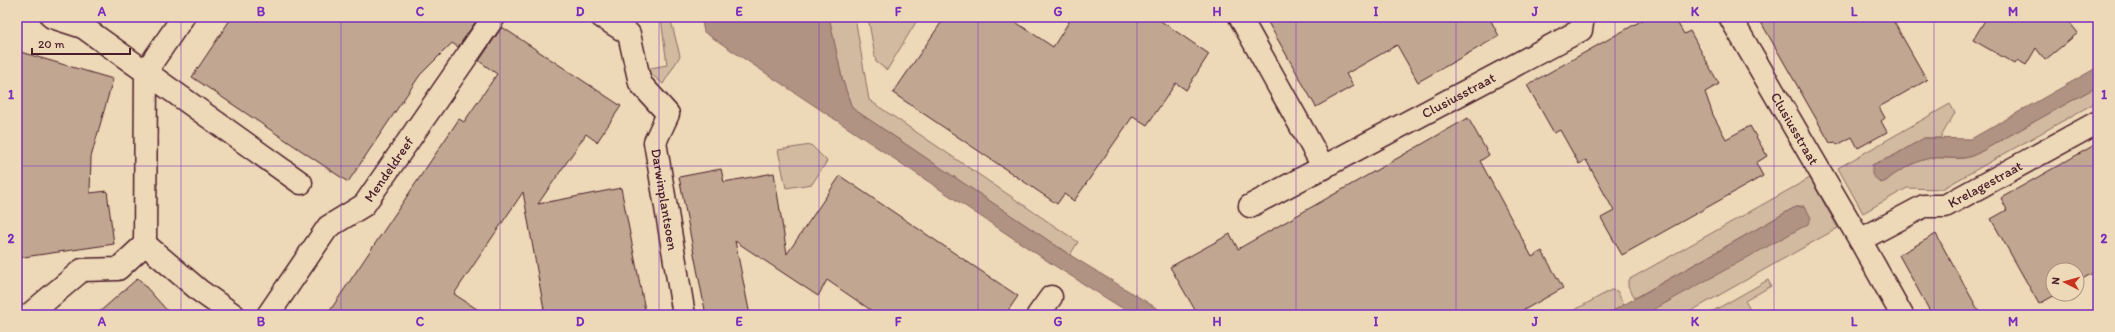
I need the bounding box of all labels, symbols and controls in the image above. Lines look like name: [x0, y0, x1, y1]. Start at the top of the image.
text: A: [97, 4, 107, 19]
text: B: [257, 4, 266, 19]
text: C: [416, 4, 425, 19]
text: D: [576, 4, 585, 19]
text: E: [735, 4, 743, 19]
text: F: [895, 4, 902, 19]
text: G: [1054, 4, 1063, 19]
text: H: [1213, 4, 1222, 19]
text: I: [1374, 4, 1379, 19]
text: J: [1531, 4, 1539, 19]
text: K: [1691, 4, 1700, 19]
text: L: [1851, 4, 1858, 19]
text: M: [2008, 4, 2018, 19]
scale bar: [32, 30, 130, 56]
text: 20 m: [38, 37, 65, 51]
street label: Clusiusstraat: [1419, 69, 1498, 122]
text: 1: [8, 87, 14, 102]
text: 1: [2101, 87, 2107, 102]
street label: Clusiusstraat: [1767, 89, 1823, 168]
street label: Mendeldreef: [360, 133, 417, 205]
street label: Darwinplantsoen: [648, 147, 682, 252]
street label: Krelagestraat: [1945, 157, 2025, 211]
text: 2: [8, 231, 15, 246]
text: 2: [2101, 231, 2108, 246]
north arrow: [2045, 262, 2085, 302]
text: N: [2049, 277, 2062, 285]
text: A: [97, 314, 107, 329]
text: B: [257, 314, 266, 329]
text: C: [416, 314, 425, 329]
text: D: [576, 314, 585, 329]
text: E: [735, 314, 743, 329]
text: F: [895, 314, 902, 329]
text: G: [1054, 314, 1063, 329]
text: H: [1213, 314, 1222, 329]
text: I: [1374, 314, 1379, 329]
text: J: [1531, 314, 1539, 329]
text: K: [1691, 314, 1700, 329]
text: L: [1851, 314, 1858, 329]
text: M: [2008, 314, 2018, 329]

